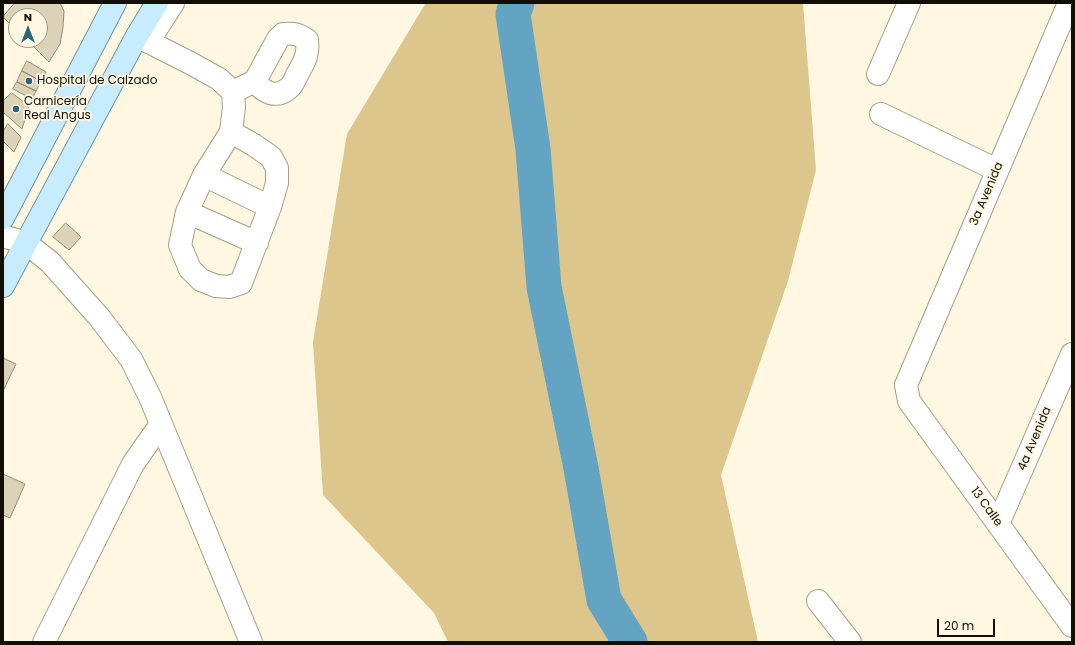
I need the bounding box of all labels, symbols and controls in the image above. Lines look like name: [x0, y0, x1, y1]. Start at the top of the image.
north arrow: [8, 8, 48, 48]
text: N: [24, 9, 32, 25]
place label: Hospital de Calzado: [37, 74, 157, 88]
marker: Hospital de Calzado: [24, 76, 34, 86]
place label: Carnicería Real Angus: [24, 95, 91, 123]
marker: Carnicería Real Angus: [11, 104, 21, 114]
street label: 3a Avenida: [967, 160, 1007, 228]
street label: 4a Avenida: [1015, 405, 1055, 473]
street label: 13 Calle: [967, 485, 1005, 529]
scale bar: [939, 611, 997, 637]
text: 20 m: [944, 617, 974, 634]

